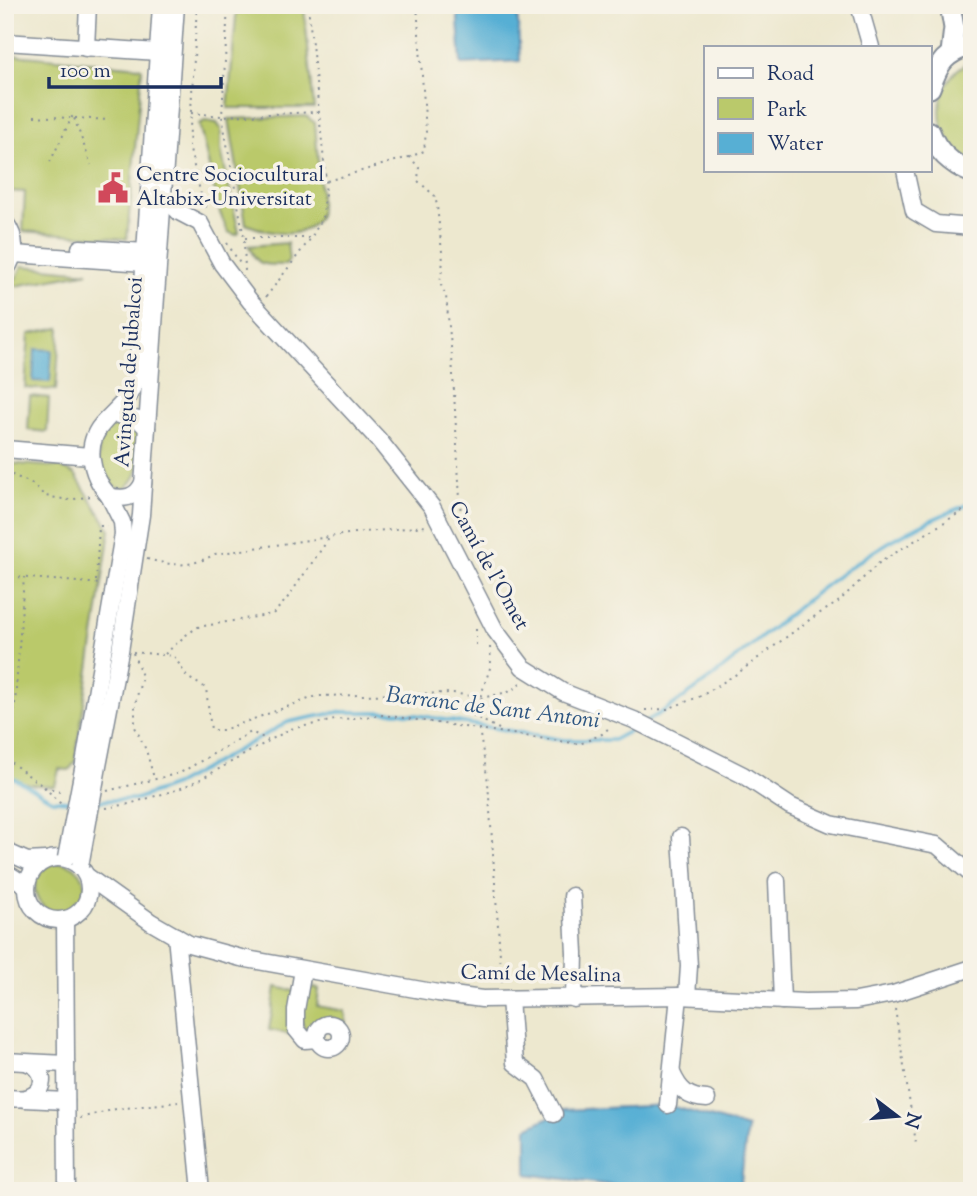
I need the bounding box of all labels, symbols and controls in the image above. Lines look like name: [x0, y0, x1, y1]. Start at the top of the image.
scale bar: [49, 46, 220, 90]
legend: [704, 46, 932, 172]
text: 100 m: [60, 57, 111, 87]
text: Road: [767, 60, 814, 90]
text: Park: [767, 96, 808, 126]
text: Water: [767, 130, 824, 160]
place label: Centre Sociocultural Altabix-Universitat: [136, 161, 325, 215]
public building icon: Centre Sociocultural Altabix-Universitat: [96, 171, 130, 205]
street label: Avinguda de Jubalcoi: [108, 276, 152, 468]
street label: Camí de l'Omet: [440, 496, 536, 636]
water label: Barranc de Sant Antoni: [384, 680, 602, 738]
street label: Camí de Mesalina: [460, 959, 622, 991]
north arrow: [862, 1080, 932, 1150]
text: N: [896, 1109, 926, 1131]

